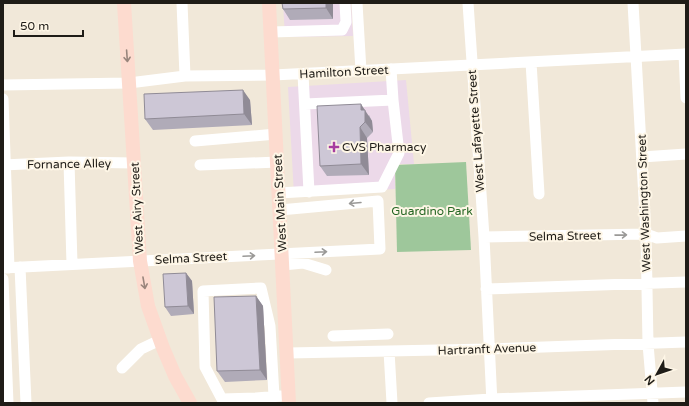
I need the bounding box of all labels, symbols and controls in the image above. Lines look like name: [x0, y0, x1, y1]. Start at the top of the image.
scale bar: [14, 12, 83, 38]
text: 50 m: [20, 19, 49, 33]
one-way arrow: [123, 49, 131, 62]
street label: Hamilton Street: [299, 63, 389, 81]
street label: West Lafayette Street: [465, 69, 487, 193]
street label: West Washington Street: [635, 134, 653, 272]
place label: CVS Pharmacy: [342, 140, 427, 154]
marker: CVS Pharmacy: [329, 142, 339, 152]
street label: West Main Street: [270, 153, 290, 252]
street label: Fornance Alley: [27, 156, 112, 172]
street label: West Airy Street: [128, 161, 146, 254]
one-way arrow: [349, 199, 362, 207]
park label: Guardino Park: [391, 204, 473, 218]
street label: Selma Street: [529, 228, 602, 244]
one-way arrow: [614, 231, 627, 239]
one-way arrow: [314, 248, 327, 256]
street label: Selma Street: [155, 249, 228, 267]
one-way arrow: [242, 252, 255, 259]
one-way arrow: [140, 276, 148, 289]
street label: Hartranft Avenue: [437, 340, 537, 358]
north arrow: [637, 354, 677, 394]
text: N: [642, 373, 658, 388]

